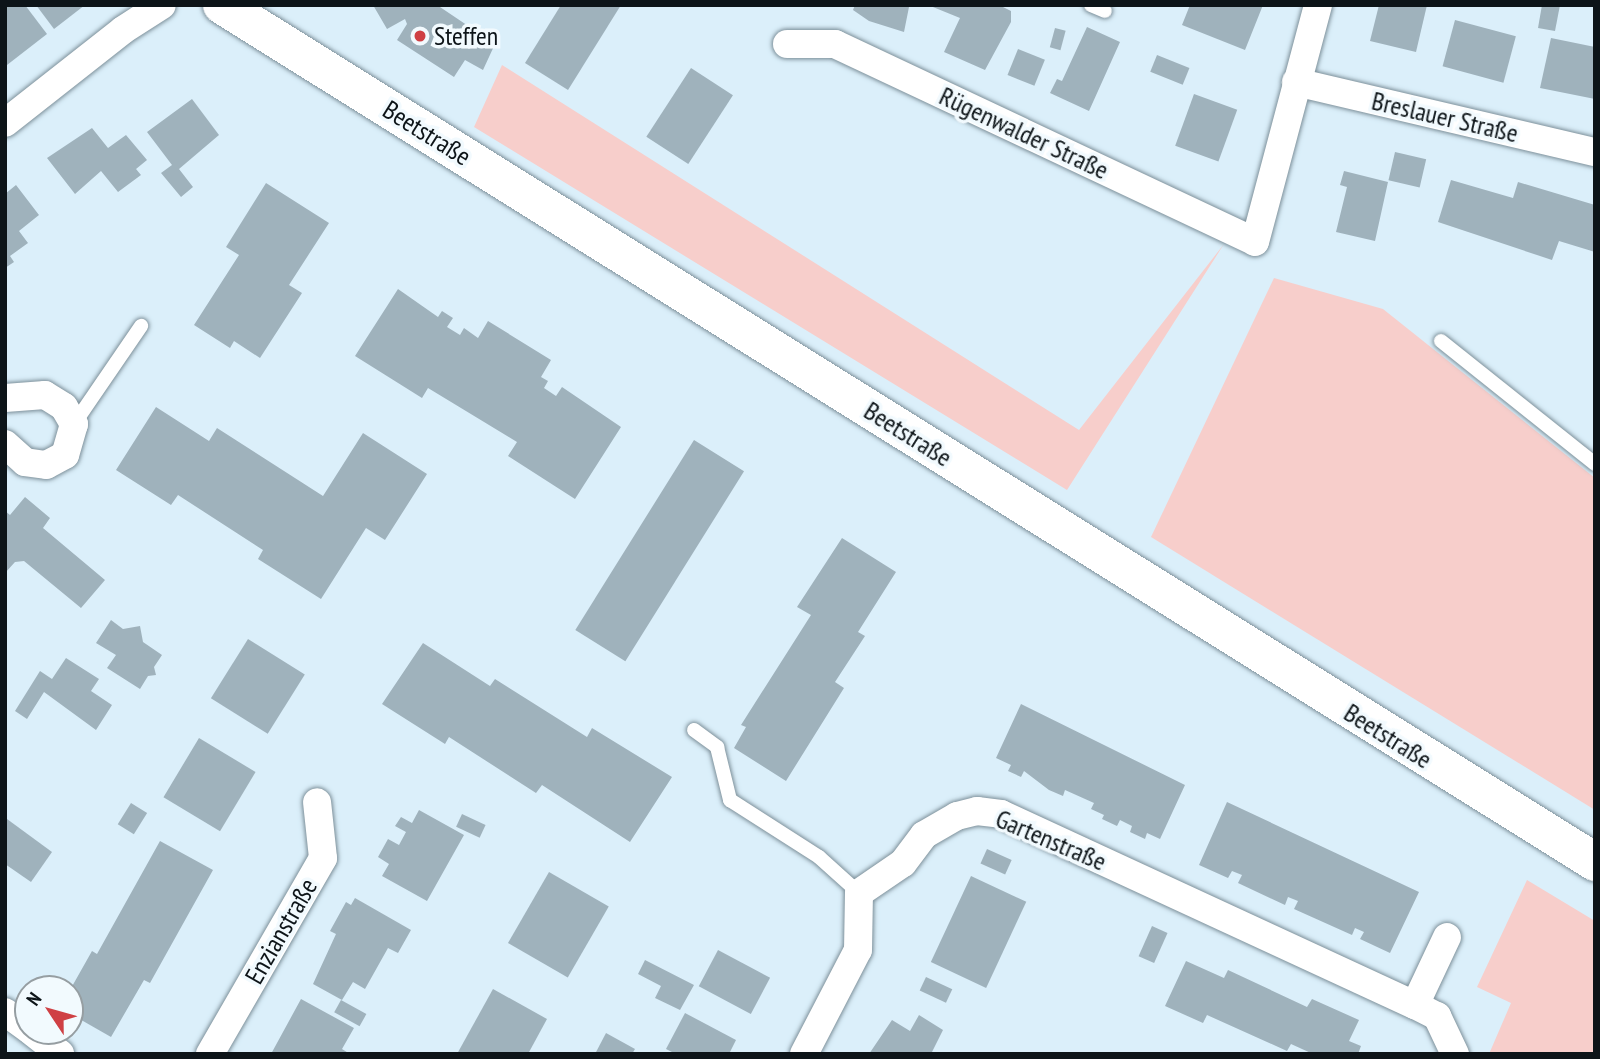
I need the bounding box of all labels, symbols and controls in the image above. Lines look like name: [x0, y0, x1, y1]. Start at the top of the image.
place label: Steffen: [434, 20, 498, 52]
marker: Steffen: [412, 28, 428, 44]
street label: Rügenwalder Straße: [935, 80, 1113, 186]
street label: Breslauer Straße: [1369, 85, 1521, 149]
street label: Beetstraße: [377, 94, 477, 172]
street label: Beetstraße: [858, 395, 958, 473]
street label: Beetstraße: [1338, 697, 1438, 775]
street label: Gartenstraße: [991, 803, 1111, 877]
street label: Enzianstraße: [238, 873, 324, 989]
north arrow: [14, 975, 84, 1045]
text: N: [21, 988, 46, 1010]

